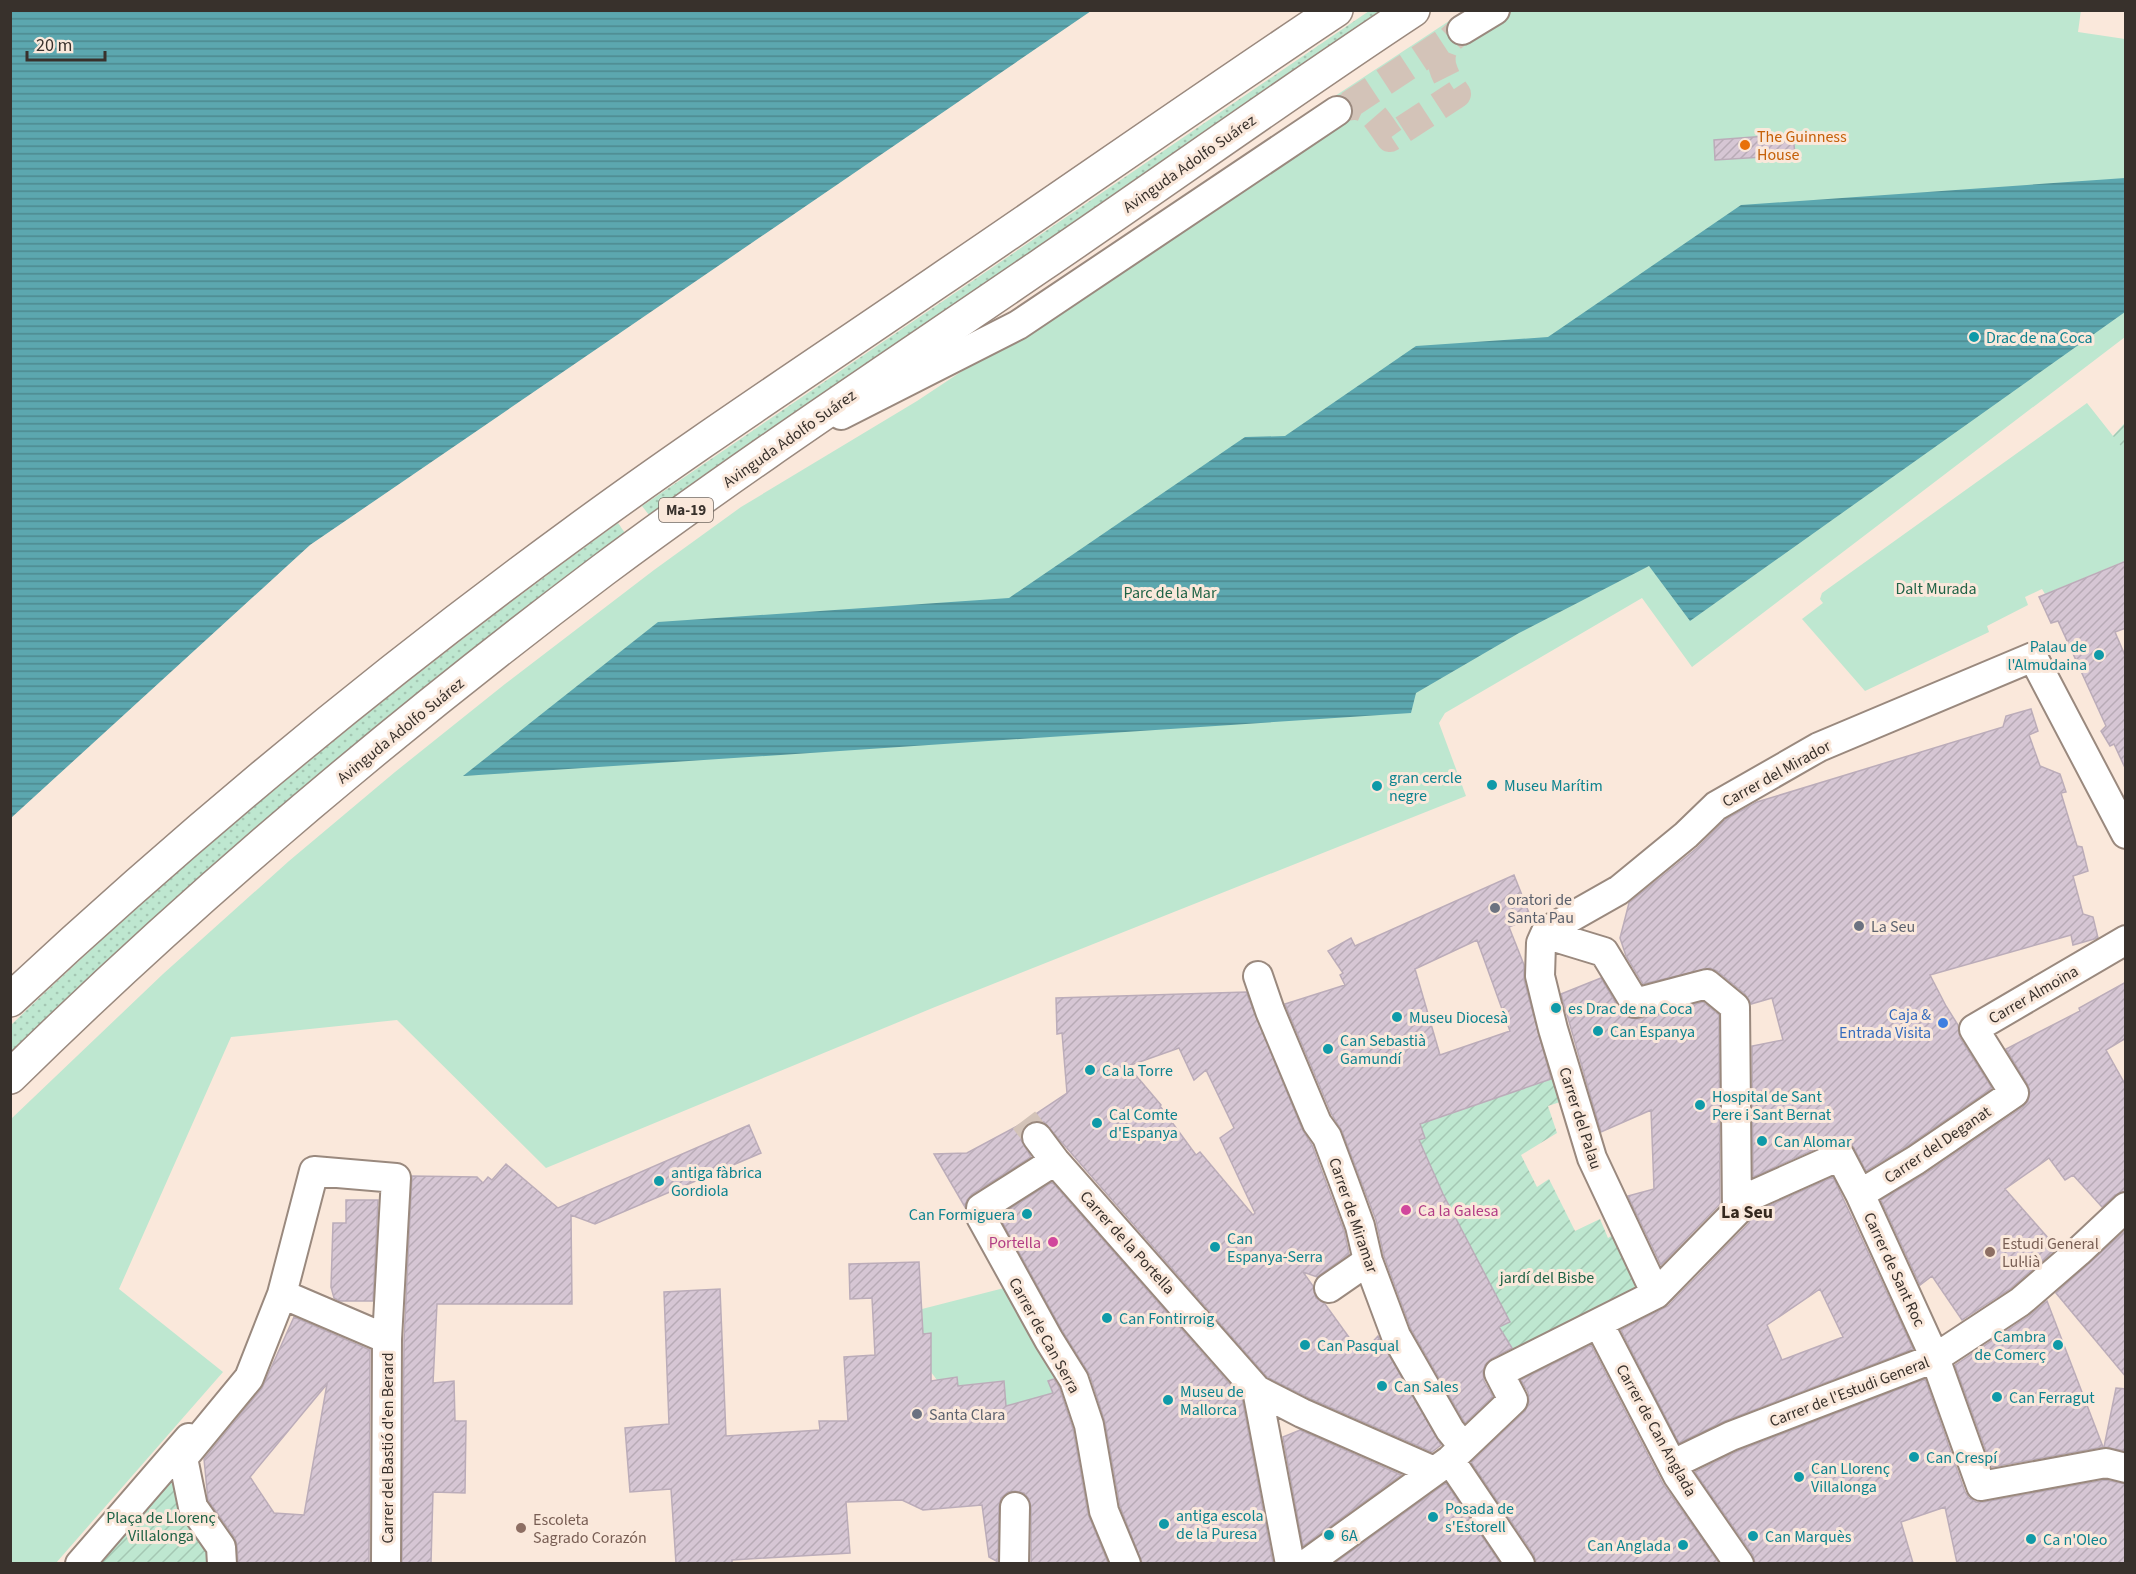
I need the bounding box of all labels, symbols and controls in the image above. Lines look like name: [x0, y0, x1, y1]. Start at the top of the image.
scale bar: [27, 24, 105, 62]
text: 20 m: [36, 33, 72, 58]
street label: Avinguda Adolfo Suárez: [1119, 109, 1261, 218]
place label: The Guinness House: [1757, 126, 1847, 166]
marker: The Guinness House: [1738, 138, 1752, 152]
place label: Drac de na Coca: [1986, 327, 2093, 349]
marker: Drac de na Coca: [1967, 330, 1981, 344]
street label: Avinguda Adolfo Suárez: [719, 384, 861, 493]
road number: Ma-19: [659, 498, 713, 522]
park label: Dalt Murada: [1895, 578, 1977, 600]
park label: Parc de la Mar: [1124, 582, 1217, 604]
place label: Palau de l'Almudaina: [2007, 636, 2087, 676]
marker: Palau de l'Almudaina: [2092, 648, 2106, 662]
street label: Avinguda Adolfo Suárez: [332, 672, 469, 789]
street label: Carrer del Mirador: [1718, 735, 1835, 813]
place label: gran cercle negre: [1389, 767, 1462, 807]
place label: Museu Marítim: [1504, 775, 1603, 797]
marker: Museu Marítim: [1485, 778, 1499, 792]
marker: gran cercle negre: [1370, 779, 1384, 793]
place label: oratori de Santa Pau: [1507, 889, 1574, 929]
marker: oratori de Santa Pau: [1488, 901, 1502, 915]
place label: La Seu: [1871, 916, 1915, 938]
marker: La Seu: [1852, 919, 1866, 933]
street label: Carrer Almoina: [1985, 960, 2082, 1029]
place label: es Drac de na Coca: [1568, 998, 1692, 1020]
marker: es Drac de na Coca: [1549, 1001, 1563, 1015]
place label: Caja & Entrada Visita: [1839, 1004, 1931, 1044]
place label: Museu Diocesà: [1409, 1007, 1508, 1029]
marker: Museu Diocesà: [1390, 1010, 1404, 1024]
marker: Caja & Entrada Visita: [1936, 1016, 1950, 1030]
place label: Can Espanya: [1610, 1021, 1695, 1043]
marker: Can Espanya: [1591, 1024, 1605, 1038]
place label: Can Sebastià Gamundí: [1340, 1030, 1426, 1070]
marker: Can Sebastià Gamundí: [1321, 1042, 1335, 1056]
place label: Ca la Torre: [1102, 1060, 1173, 1082]
marker: Ca la Torre: [1083, 1063, 1097, 1077]
street label: Carrer del Palau: [1553, 1064, 1607, 1172]
place label: Hospital de Sant Pere i Sant Bernat: [1712, 1086, 1832, 1126]
marker: Hospital de Sant Pere i Sant Bernat: [1693, 1098, 1707, 1112]
street label: Carrer del Deganat: [1880, 1101, 1996, 1189]
place label: Cal Comte d'Espanya: [1109, 1104, 1178, 1144]
marker: Cal Comte d'Espanya: [1090, 1116, 1104, 1130]
place label: Can Alomar: [1774, 1131, 1852, 1153]
marker: Can Alomar: [1755, 1134, 1769, 1148]
street label: Carrer de Miramar: [1323, 1155, 1383, 1276]
place label: antiga fàbrica Gordiola: [671, 1162, 762, 1202]
marker: antiga fàbrica Gordiola: [652, 1174, 666, 1188]
street label: Carrer de la Portella: [1075, 1186, 1180, 1299]
place label: Ca la Galesa: [1418, 1200, 1498, 1222]
district label: La Seu: [1721, 1200, 1773, 1225]
marker: Ca la Galesa: [1399, 1203, 1413, 1217]
place label: Can Formiguera: [909, 1204, 1015, 1226]
marker: Can Formiguera: [1020, 1207, 1034, 1221]
street label: Carrer de Sant Roc: [1858, 1209, 1930, 1330]
place label: Can Espanya-Serra: [1227, 1228, 1323, 1268]
place label: Portella: [989, 1232, 1041, 1254]
place label: Estudi General Lul·lià: [2002, 1233, 2099, 1273]
marker: Portella: [1046, 1235, 1060, 1249]
marker: Can Espanya-Serra: [1208, 1240, 1222, 1254]
marker: Estudi General Lul·lià: [1983, 1245, 1997, 1259]
park label: jardí del Bisbe: [1499, 1267, 1594, 1289]
street label: Carrer de Can Serra: [1003, 1274, 1085, 1397]
place label: Can Fontirroig: [1119, 1308, 1214, 1330]
marker: Can Fontirroig: [1100, 1311, 1114, 1325]
place label: Cambra de Comerç: [1974, 1326, 2046, 1366]
place label: Can Pasqual: [1317, 1335, 1399, 1357]
marker: Can Pasqual: [1298, 1338, 1312, 1352]
marker: Cambra de Comerç: [2051, 1338, 2065, 1352]
street label: Carrer de l'Estudi General: [1766, 1351, 1933, 1433]
street label: Carrer del Bastió d'en Berard: [377, 1352, 399, 1544]
street label: Carrer de Can Anglada: [1610, 1360, 1702, 1501]
place label: Can Sales: [1394, 1376, 1459, 1398]
marker: Can Sales: [1375, 1379, 1389, 1393]
place label: Museu de Mallorca: [1180, 1381, 1244, 1421]
place label: Can Ferragut: [2009, 1387, 2095, 1409]
marker: Can Ferragut: [1990, 1390, 2004, 1404]
marker: Museu de Mallorca: [1161, 1393, 1175, 1407]
place label: Santa Clara: [929, 1404, 1005, 1426]
marker: Santa Clara: [910, 1407, 924, 1421]
place label: Can Crespí: [1926, 1447, 1998, 1469]
marker: Can Crespí: [1907, 1450, 1921, 1464]
place label: Can Llorenç Villalonga: [1811, 1458, 1890, 1498]
marker: Can Llorenç Villalonga: [1792, 1470, 1806, 1484]
place label: Posada de s'Estorell: [1445, 1498, 1514, 1538]
place label: antiga escola de la Puresa: [1176, 1505, 1264, 1545]
park label: Plaça de Llorenç Villalonga: [106, 1507, 216, 1547]
place label: Escoleta Sagrado Corazón: [533, 1509, 647, 1549]
marker: Posada de s'Estorell: [1426, 1510, 1440, 1524]
marker: antiga escola de la Puresa: [1157, 1517, 1171, 1531]
marker: Escoleta Sagrado Corazón: [514, 1521, 528, 1535]
place label: 6A: [1341, 1525, 1358, 1547]
place label: Can Marquès: [1765, 1526, 1852, 1548]
marker: 6A: [1322, 1528, 1336, 1542]
marker: Can Marquès: [1746, 1529, 1760, 1543]
place label: Ca n'Oleo: [2043, 1529, 2107, 1551]
marker: Ca n'Oleo: [2024, 1532, 2038, 1546]
place label: Can Anglada: [1587, 1535, 1671, 1557]
marker: Can Anglada: [1676, 1538, 1690, 1552]

